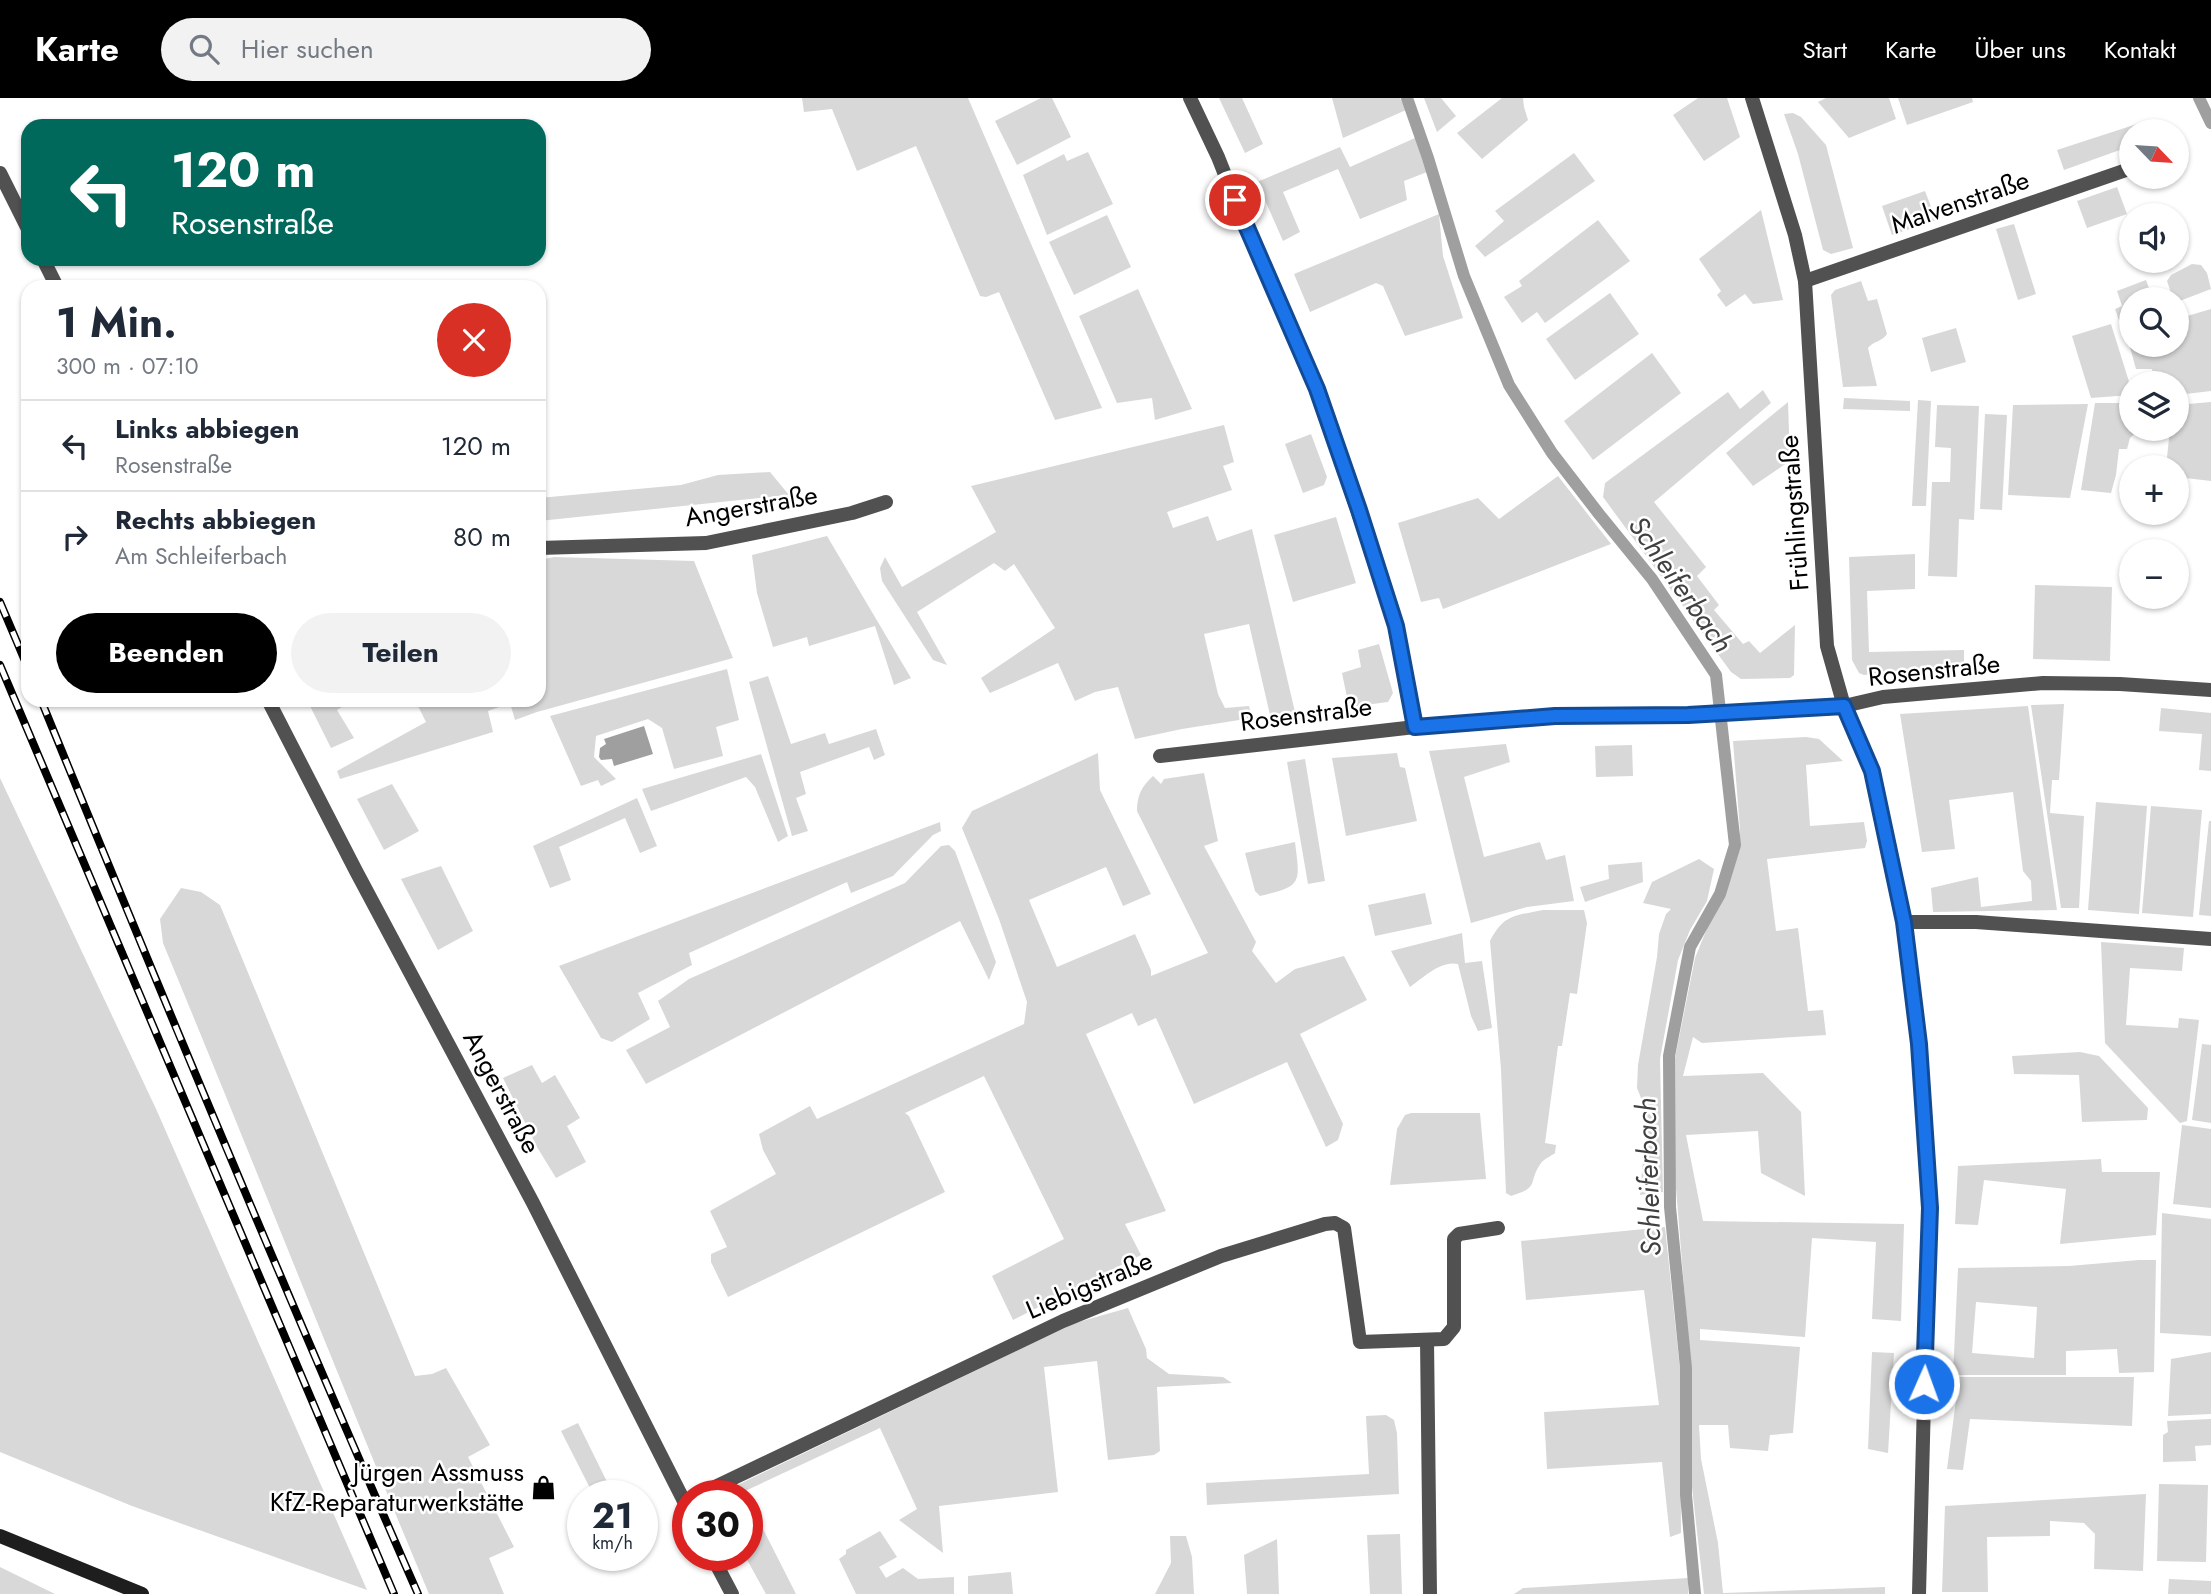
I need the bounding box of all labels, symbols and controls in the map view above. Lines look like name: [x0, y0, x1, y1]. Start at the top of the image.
search box: [161, 18, 651, 81]
text: Karte: [35, 26, 119, 73]
icon: search: [185, 30, 223, 68]
text: Hier suchen: [241, 30, 374, 68]
text: Start: [1803, 32, 1847, 67]
text: Karte: [1885, 32, 1936, 67]
text: Über uns: [1974, 32, 2066, 67]
text: Kontakt: [2104, 32, 2176, 67]
north arrow: [2119, 119, 2189, 189]
map controls: [2119, 119, 2189, 609]
text: 120 m: [171, 135, 315, 205]
icon: left: [56, 147, 147, 238]
street label: Malvenstraße: [1886, 161, 2034, 243]
pin: [1205, 170, 1265, 230]
icon: arrive: [1216, 181, 1254, 219]
text: Rosenstraße: [171, 200, 334, 246]
button: sound: [2119, 203, 2189, 273]
button: search: [2119, 287, 2189, 357]
text: 1 Min.: [56, 292, 177, 353]
button: close: [437, 303, 511, 377]
text: 300 m · 07:10: [56, 349, 199, 383]
button: layers: [2119, 371, 2189, 441]
text: Links abbiegen: [115, 410, 299, 448]
icon: left: [56, 427, 94, 465]
text: 120 m: [441, 427, 511, 465]
street label: Frühlingstraße: [1770, 434, 1818, 592]
text: Rosenstraße: [115, 448, 232, 482]
button: +: [2119, 455, 2189, 525]
street label: Angerstraße: [682, 476, 820, 536]
text: Rechts abbiegen: [115, 501, 316, 539]
water label: Schleiferbach: [1618, 508, 1743, 661]
icon: right: [56, 518, 94, 556]
text: 80 m: [453, 518, 511, 556]
text: Am Schleiferbach: [115, 539, 287, 573]
button: −: [2119, 539, 2189, 609]
button: Beenden: [56, 613, 277, 693]
button: Teilen: [291, 613, 511, 693]
street label: Rosenstraße: [1866, 644, 2002, 696]
street label: Rosenstraße: [1238, 687, 1374, 741]
street label: Angerstraße: [454, 1024, 550, 1160]
water label: Schleiferbach: [1625, 1097, 1672, 1257]
street label: Liebigstraße: [1020, 1241, 1158, 1329]
position arrow: [1887, 1347, 1961, 1421]
place label: Jürgen Assmuss KfZ-Reparaturwerkstätte: [270, 1453, 524, 1521]
shop icon: Jürgen Assmuss KfZ-Reparaturwerkstätte: [530, 1473, 558, 1501]
speed limit sign: 30: [672, 1480, 763, 1571]
text: 21: [592, 1491, 633, 1541]
text: km/h: [592, 1530, 633, 1556]

